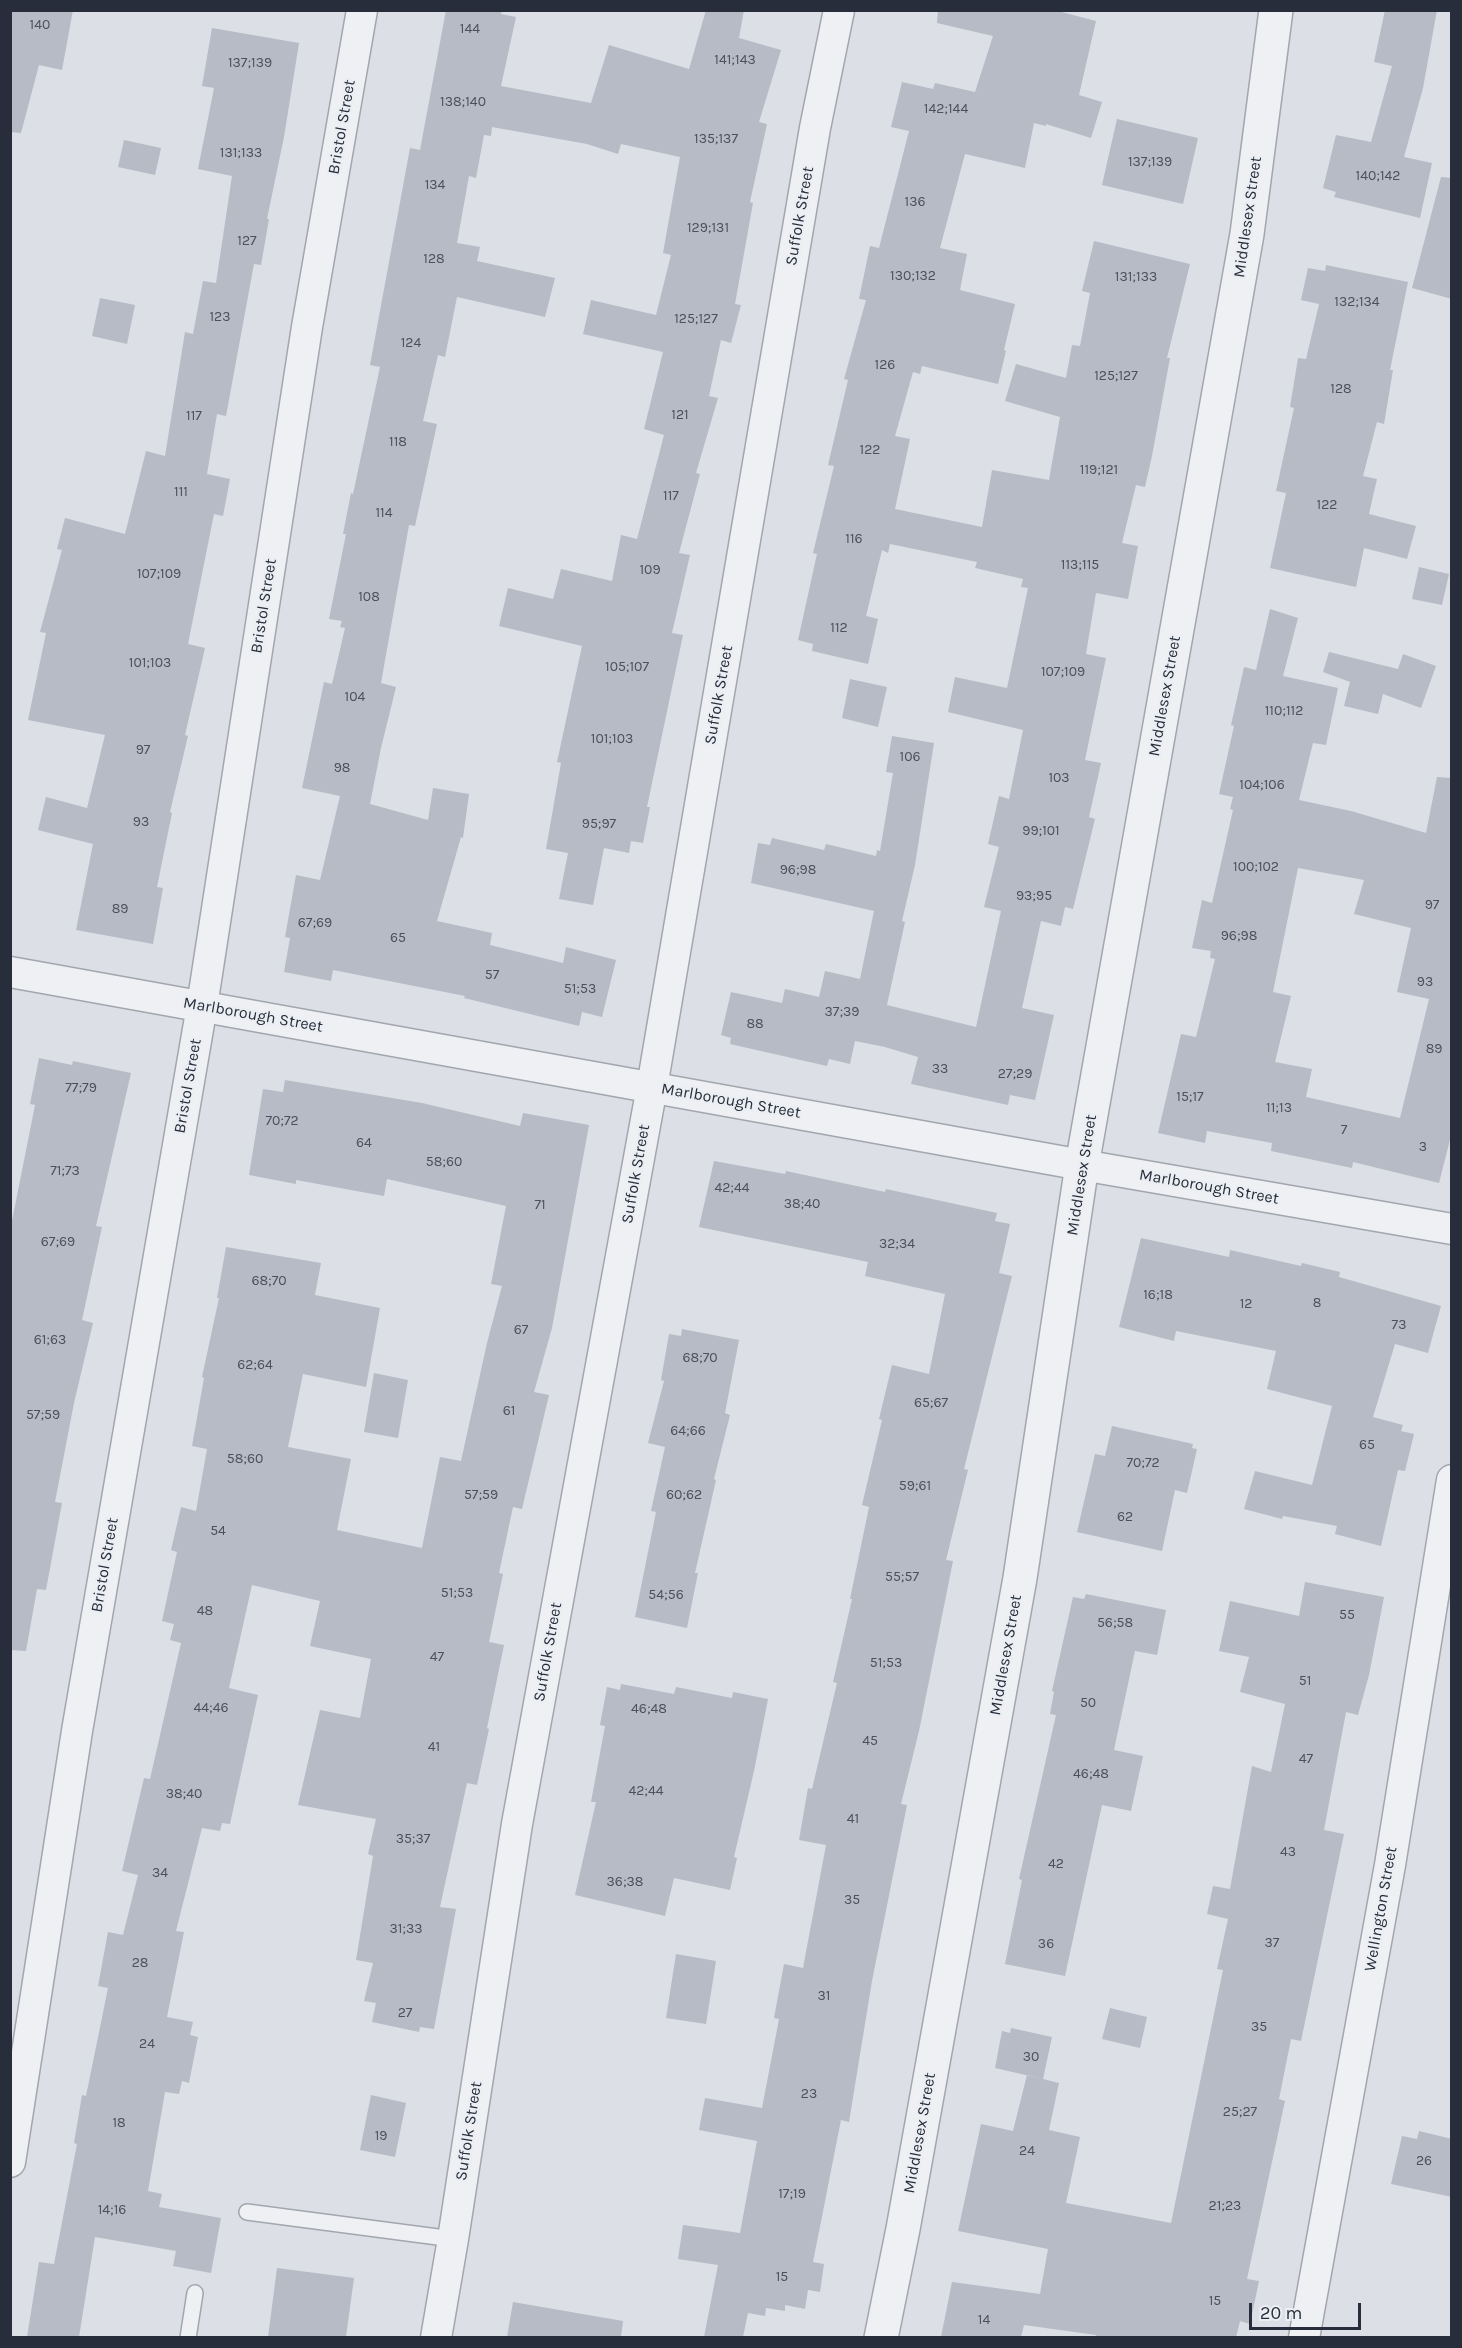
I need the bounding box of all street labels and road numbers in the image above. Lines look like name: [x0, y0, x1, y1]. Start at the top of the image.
street label: Bristol Street: [324, 78, 360, 176]
street label: Middlesex Street: [1230, 155, 1266, 279]
street label: Suffolk Street: [782, 165, 818, 267]
street label: Bristol Street: [247, 557, 281, 655]
street label: Middlesex Street: [1145, 634, 1185, 758]
street label: Suffolk Street: [701, 644, 737, 746]
street label: Marlborough Street: [182, 993, 324, 1037]
street label: Bristol Street: [170, 1037, 206, 1135]
street label: Marlborough Street: [660, 1079, 802, 1123]
street label: Middlesex Street: [1063, 1113, 1101, 1237]
street label: Suffolk Street: [618, 1123, 654, 1225]
street label: Marlborough Street: [1138, 1165, 1280, 1209]
street label: Bristol Street: [87, 1516, 123, 1614]
street label: Middlesex Street: [986, 1593, 1026, 1717]
street label: Suffolk Street: [530, 1601, 566, 1703]
street label: Wellington Street: [1361, 1845, 1401, 1973]
street label: Middlesex Street: [900, 2071, 940, 2195]
street label: Suffolk Street: [452, 2080, 486, 2182]

